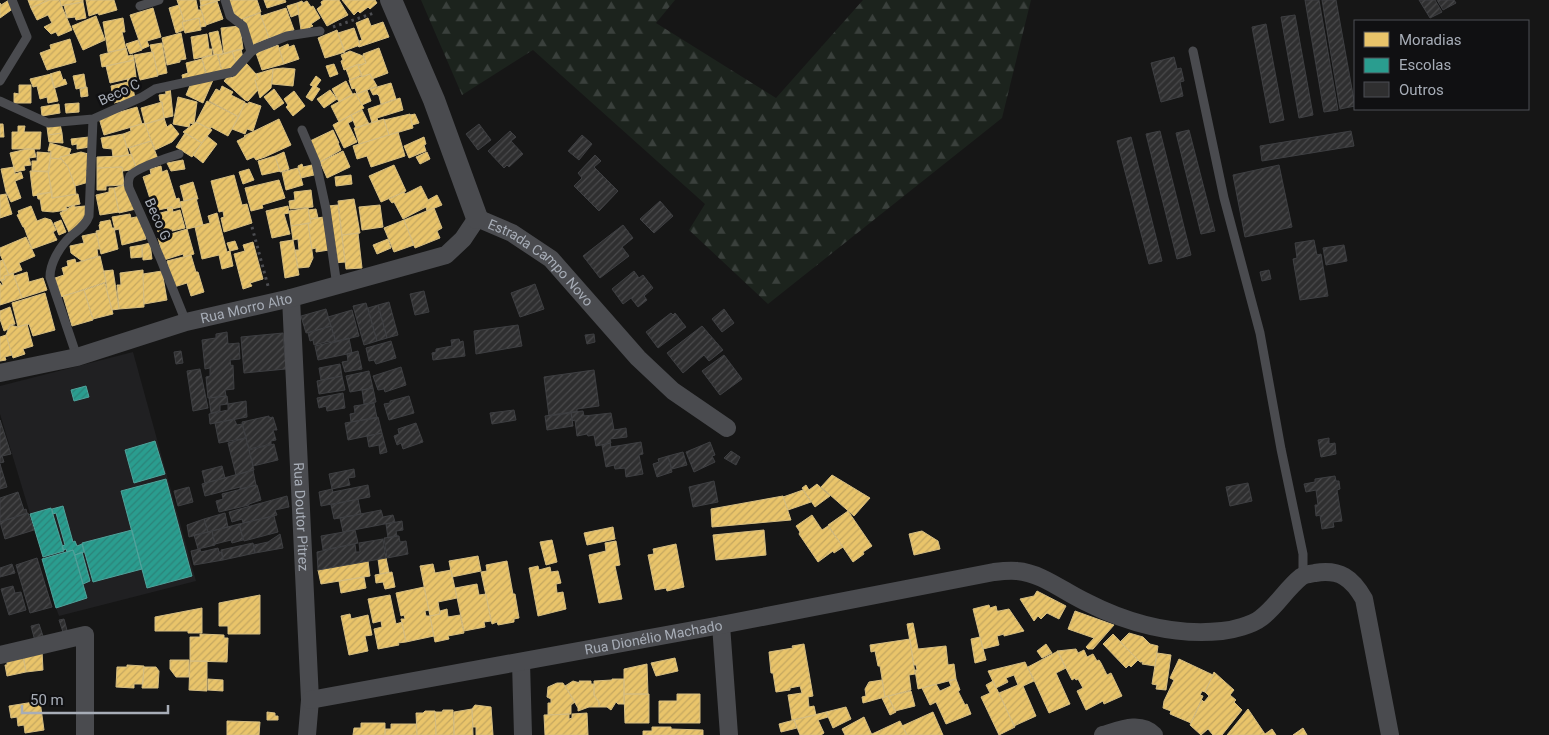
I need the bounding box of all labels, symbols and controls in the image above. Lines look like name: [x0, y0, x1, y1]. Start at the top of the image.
legend: [1354, 20, 1529, 110]
text: Moradias: [1399, 31, 1462, 49]
text: Escolas: [1399, 56, 1451, 74]
street label: Beco C: [96, 75, 142, 109]
text: Outros: [1399, 81, 1444, 99]
street label: Beco G: [142, 195, 174, 243]
street label: Estrada Campo Novo: [486, 216, 596, 309]
street label: Rua Morro Alto: [199, 290, 294, 326]
street label: Rua Doutor Pitrez: [291, 462, 312, 572]
street label: Rua Dionélio Machado: [583, 617, 724, 658]
scale bar: [22, 682, 169, 714]
text: 50 m: [30, 691, 64, 709]

